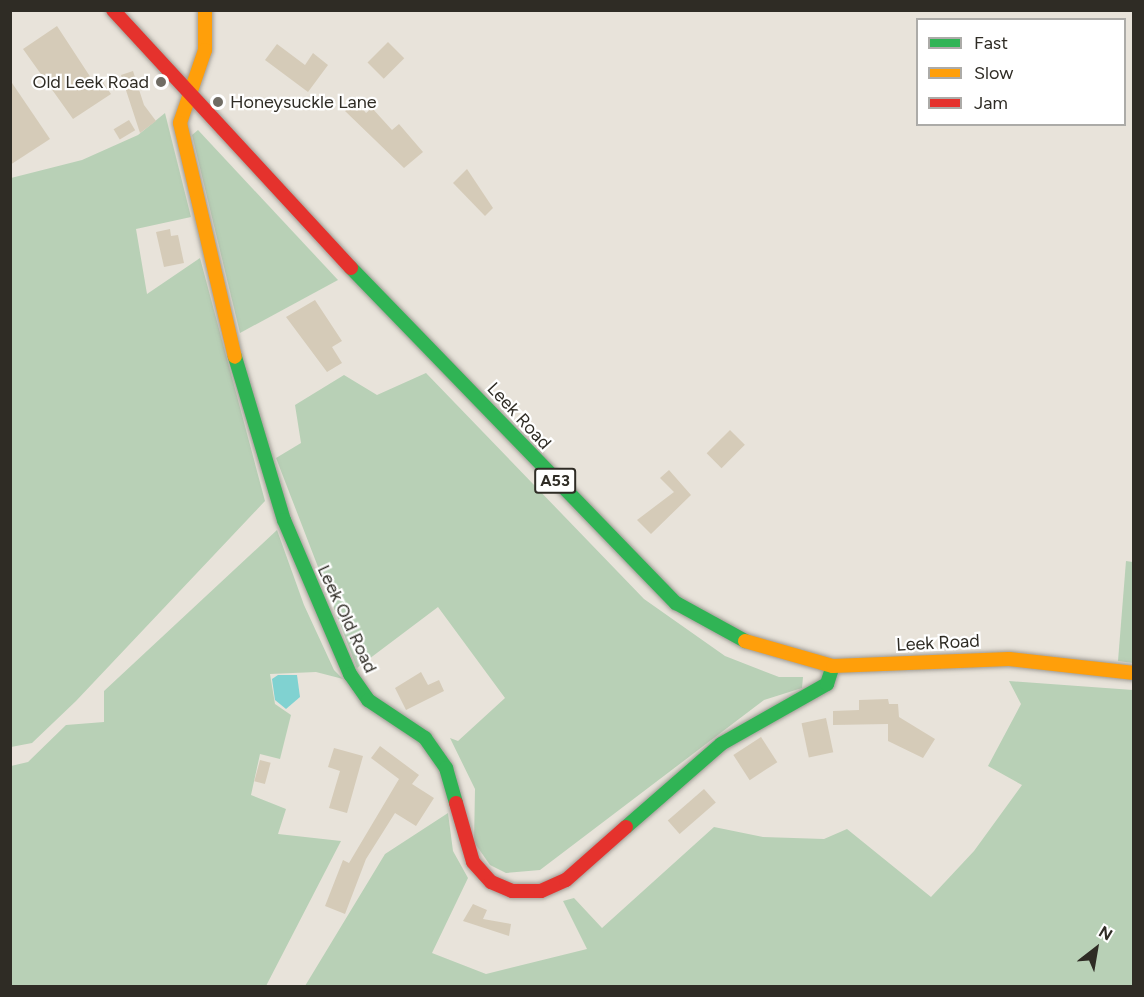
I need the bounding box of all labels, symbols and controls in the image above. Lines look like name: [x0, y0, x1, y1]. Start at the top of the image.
legend: [916, 18, 1126, 126]
text: Fast: [974, 32, 1008, 54]
text: Slow: [974, 62, 1013, 84]
place label: Old Leek Road: [32, 71, 149, 93]
marker: Old Leek Road: [154, 75, 168, 89]
place label: Honeysuckle Lane: [230, 91, 377, 113]
text: Jam: [974, 92, 1008, 114]
marker: Honeysuckle Lane: [211, 95, 225, 109]
street label: Leek Road: [483, 378, 555, 454]
road number: A53: [534, 468, 576, 494]
street label: Leek Old Road: [313, 562, 381, 676]
street label: Leek Road: [896, 630, 980, 656]
north arrow: [1066, 919, 1126, 979]
text: N: [1095, 922, 1116, 944]

